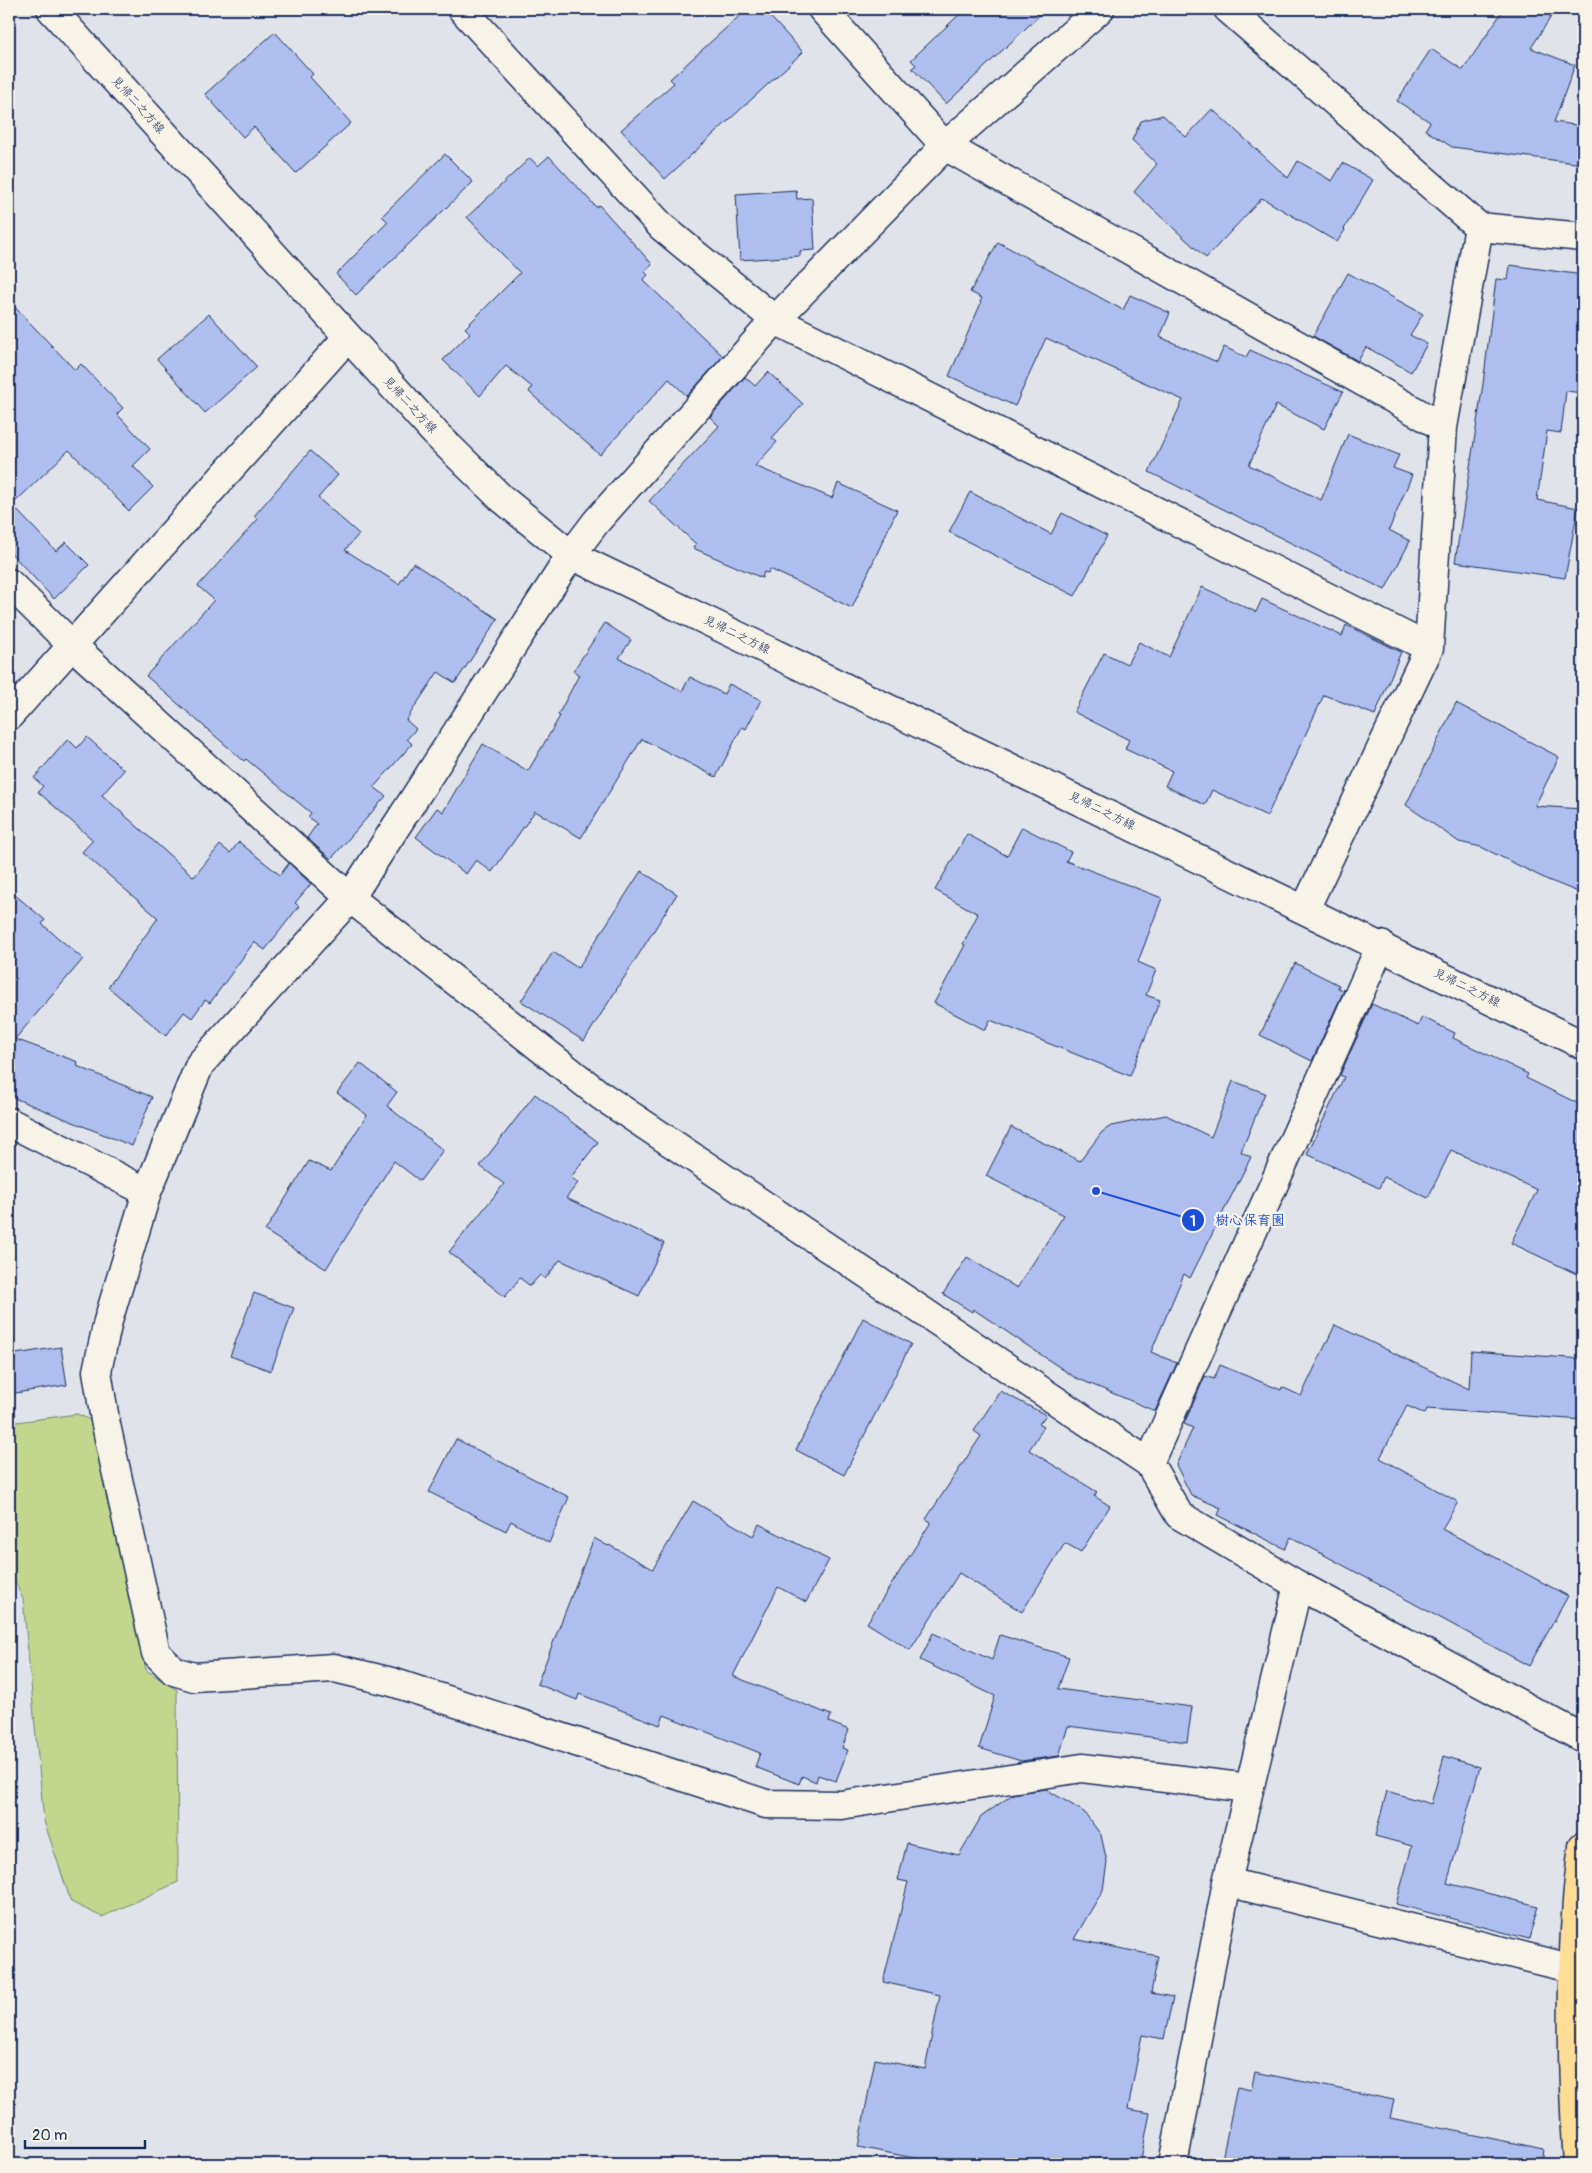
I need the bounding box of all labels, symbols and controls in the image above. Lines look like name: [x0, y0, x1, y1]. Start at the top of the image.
street label: 見帰二之方線: [108, 73, 168, 137]
street label: 見帰二之方線: [380, 374, 440, 436]
street label: 見帰二之方線: [701, 612, 773, 658]
street label: 見帰二之方線: [1066, 788, 1138, 834]
street label: 見帰二之方線: [1431, 965, 1503, 1011]
callout: 樹心保育園: [1180, 1206, 1295, 1235]
text: 1: [1190, 1212, 1196, 1231]
text: 樹心保育園: [1215, 1212, 1285, 1229]
scale bar: [25, 2118, 145, 2150]
text: 20 m: [32, 2126, 67, 2145]

